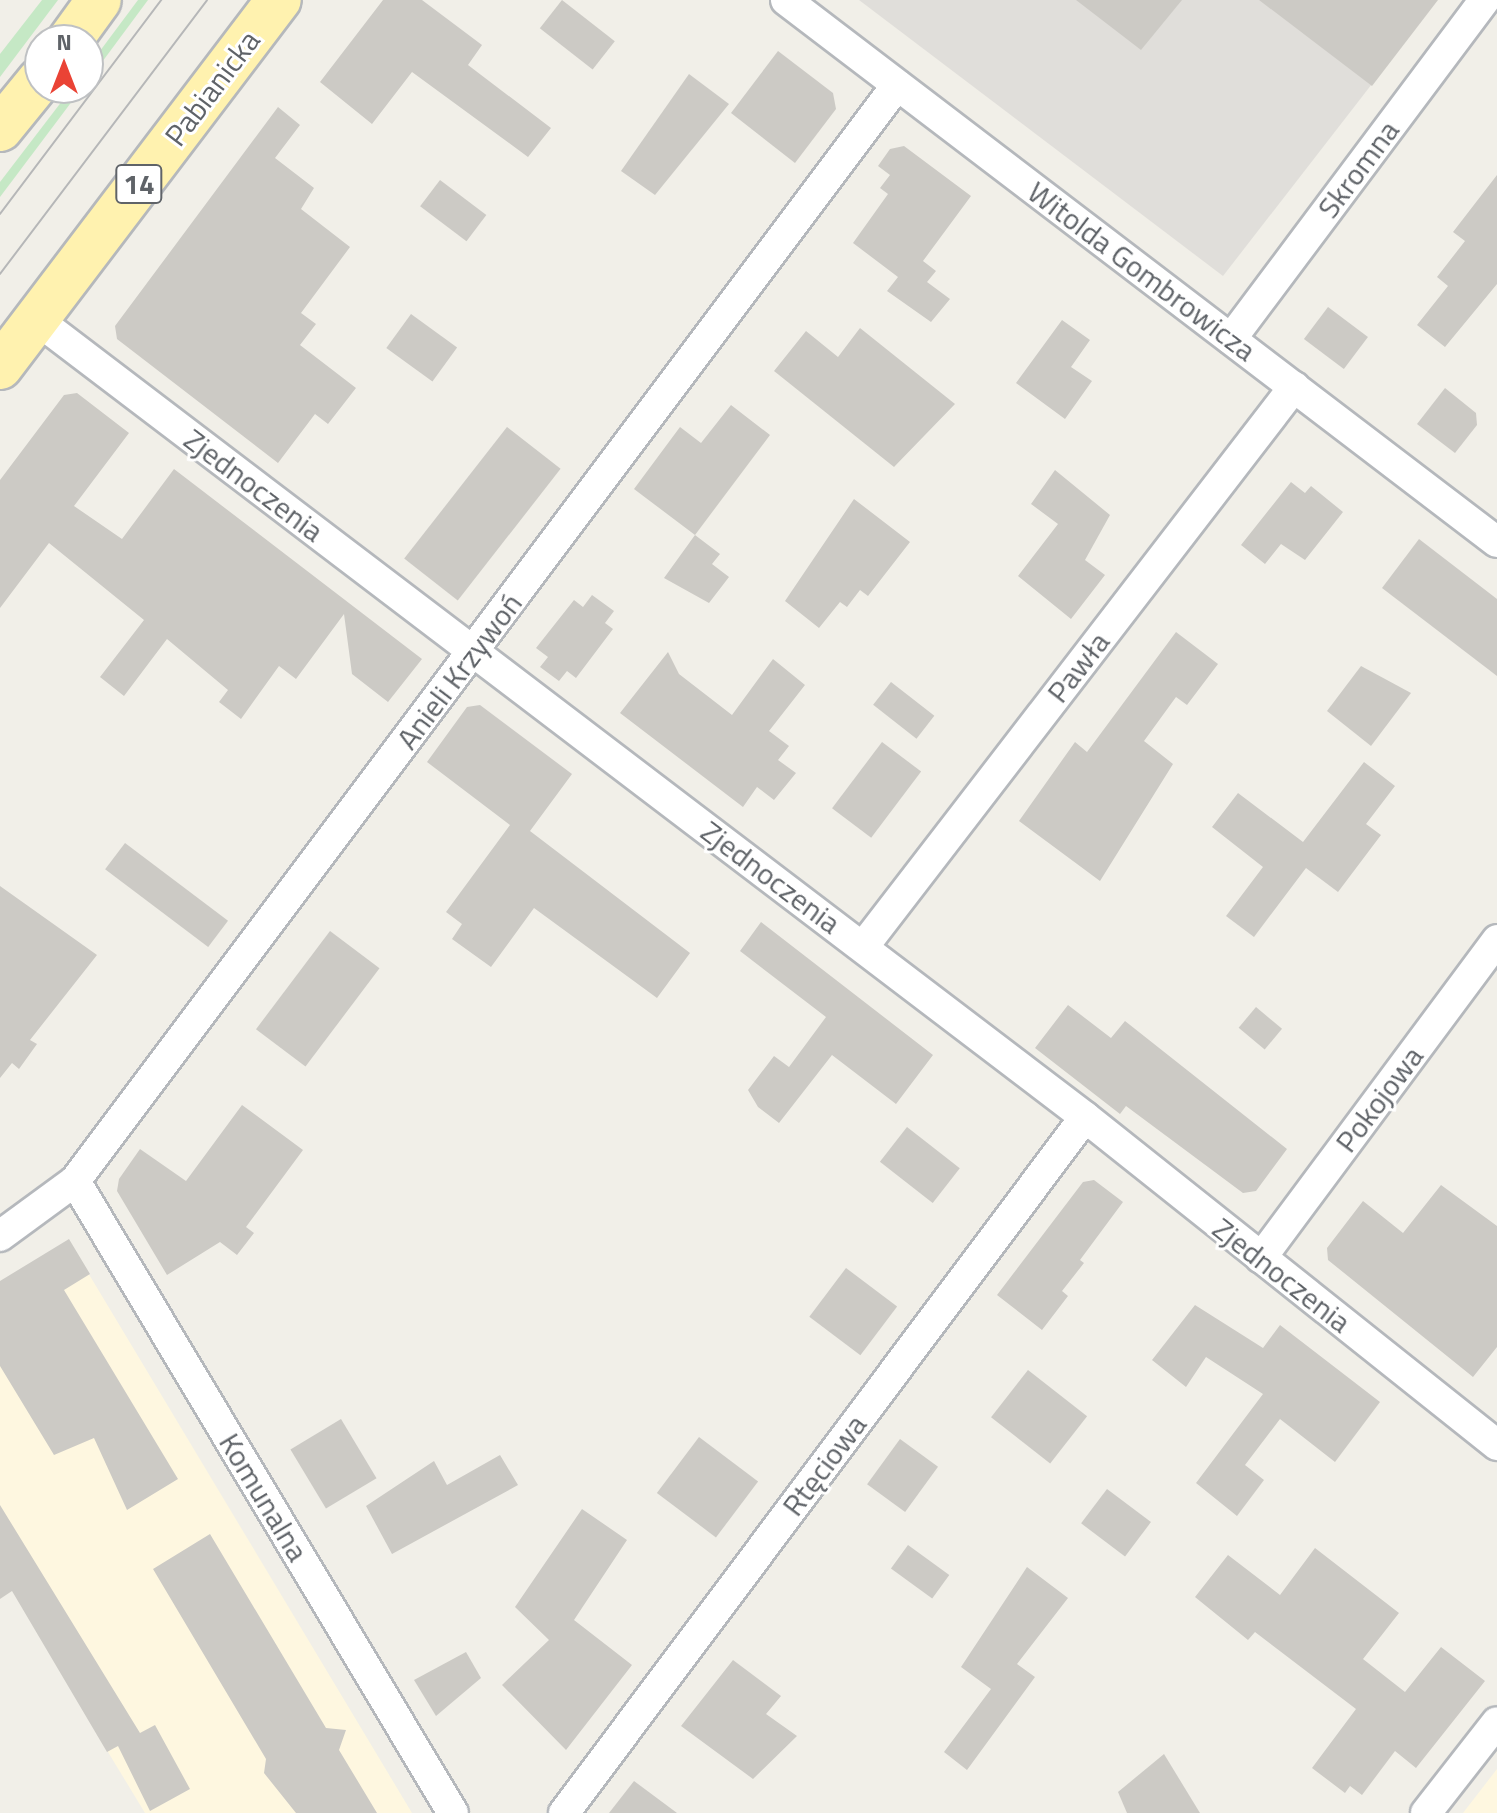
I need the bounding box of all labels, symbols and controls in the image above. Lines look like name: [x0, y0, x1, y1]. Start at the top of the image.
street label: Pabianicka: [157, 23, 267, 153]
north arrow: [24, 24, 104, 104]
text: N: [56, 25, 72, 59]
street label: Skromna: [1310, 113, 1406, 225]
road number: 14: [115, 160, 163, 208]
street label: Witolda Gombrowicza: [1021, 174, 1263, 368]
street label: Zjednoczenia: [177, 421, 331, 549]
street label: Anieli Krzywoń: [389, 586, 529, 756]
street label: Pawła: [1039, 624, 1117, 710]
street label: Zjednoczenia: [694, 813, 848, 941]
street label: Pokojowa: [1328, 1039, 1430, 1159]
street label: Zjednoczenia: [1206, 1210, 1358, 1340]
street label: Rtęciowa: [774, 1407, 874, 1523]
street label: Komunalna: [212, 1427, 316, 1567]

